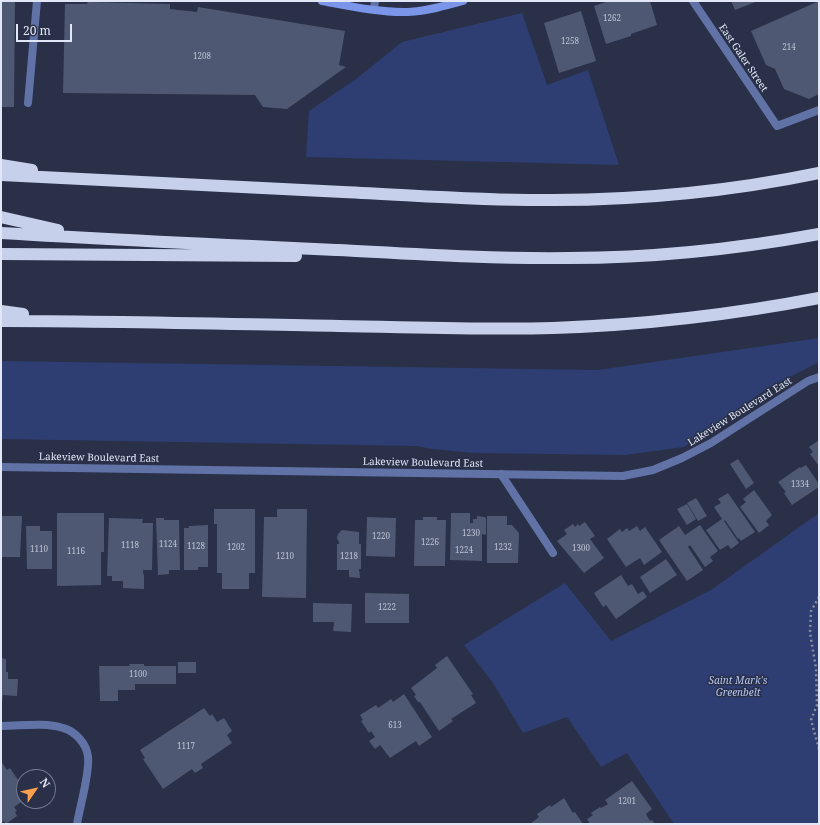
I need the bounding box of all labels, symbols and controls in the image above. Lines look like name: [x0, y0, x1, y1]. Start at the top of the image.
house number: 1262: [603, 14, 621, 24]
scale bar: [18, 16, 74, 42]
text: 20 m: [23, 22, 51, 39]
street label: East Galer Street: [716, 22, 770, 94]
house number: 1258: [561, 37, 579, 47]
house number: 214: [782, 43, 796, 53]
house number: 1208: [193, 52, 211, 62]
street label: Lakeview Boulevard East: [686, 375, 794, 449]
street label: Lakeview Boulevard East: [39, 451, 159, 465]
street label: Lakeview Boulevard East: [363, 456, 483, 470]
house number: 1334: [791, 480, 809, 490]
house number: 1230: [462, 529, 480, 539]
house number: 1220: [372, 532, 390, 542]
house number: 1226: [421, 538, 439, 548]
house number: 1124: [159, 540, 177, 550]
house number: 1118: [121, 541, 139, 551]
house number: 1128: [187, 542, 205, 552]
house number: 1202: [227, 543, 245, 553]
house number: 1232: [494, 543, 512, 553]
house number: 1300: [572, 544, 590, 554]
house number: 1110: [30, 545, 48, 555]
house number: 1224: [455, 546, 473, 556]
house number: 1116: [67, 547, 85, 557]
house number: 1210: [276, 552, 294, 562]
house number: 1218: [340, 552, 358, 562]
house number: 1222: [378, 603, 396, 613]
house number: 1100: [129, 670, 147, 680]
park label: Saint Mark's Greenbelt: [709, 675, 767, 698]
house number: 613: [388, 721, 402, 731]
house number: 1117: [177, 742, 195, 752]
north arrow: [16, 769, 56, 809]
text: N: [37, 775, 54, 790]
house number: 1201: [618, 797, 636, 807]

